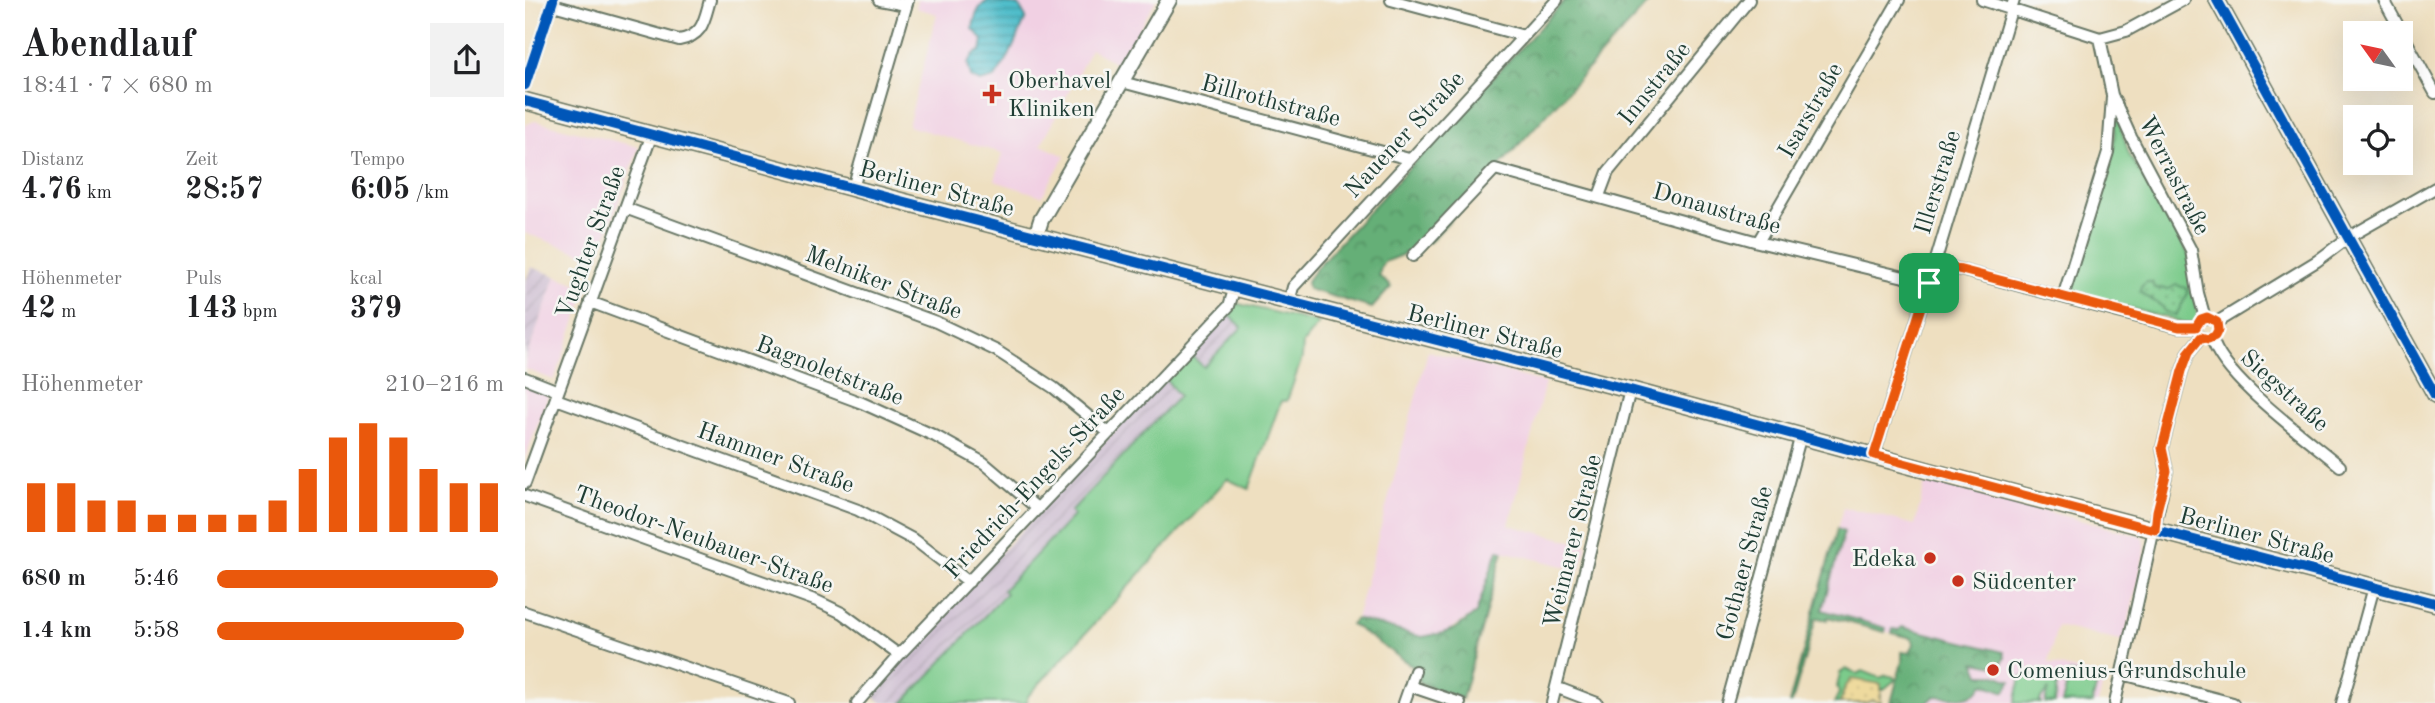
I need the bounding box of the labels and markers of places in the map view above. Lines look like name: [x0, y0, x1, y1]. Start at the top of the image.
place label: Oberhavel Kliniken: [1008, 70, 1111, 122]
marker: Oberhavel Kliniken: [982, 84, 1002, 104]
pin: [1899, 253, 1959, 313]
place label: Edeka: [1852, 548, 1916, 572]
marker: Edeka: [1922, 550, 1938, 566]
place label: Südcenter: [1972, 571, 2076, 595]
marker: Südcenter: [1950, 573, 1966, 589]
place label: Comenius-Grundschule: [2007, 660, 2246, 684]
marker: Comenius-Grundschule: [1985, 662, 2001, 678]

